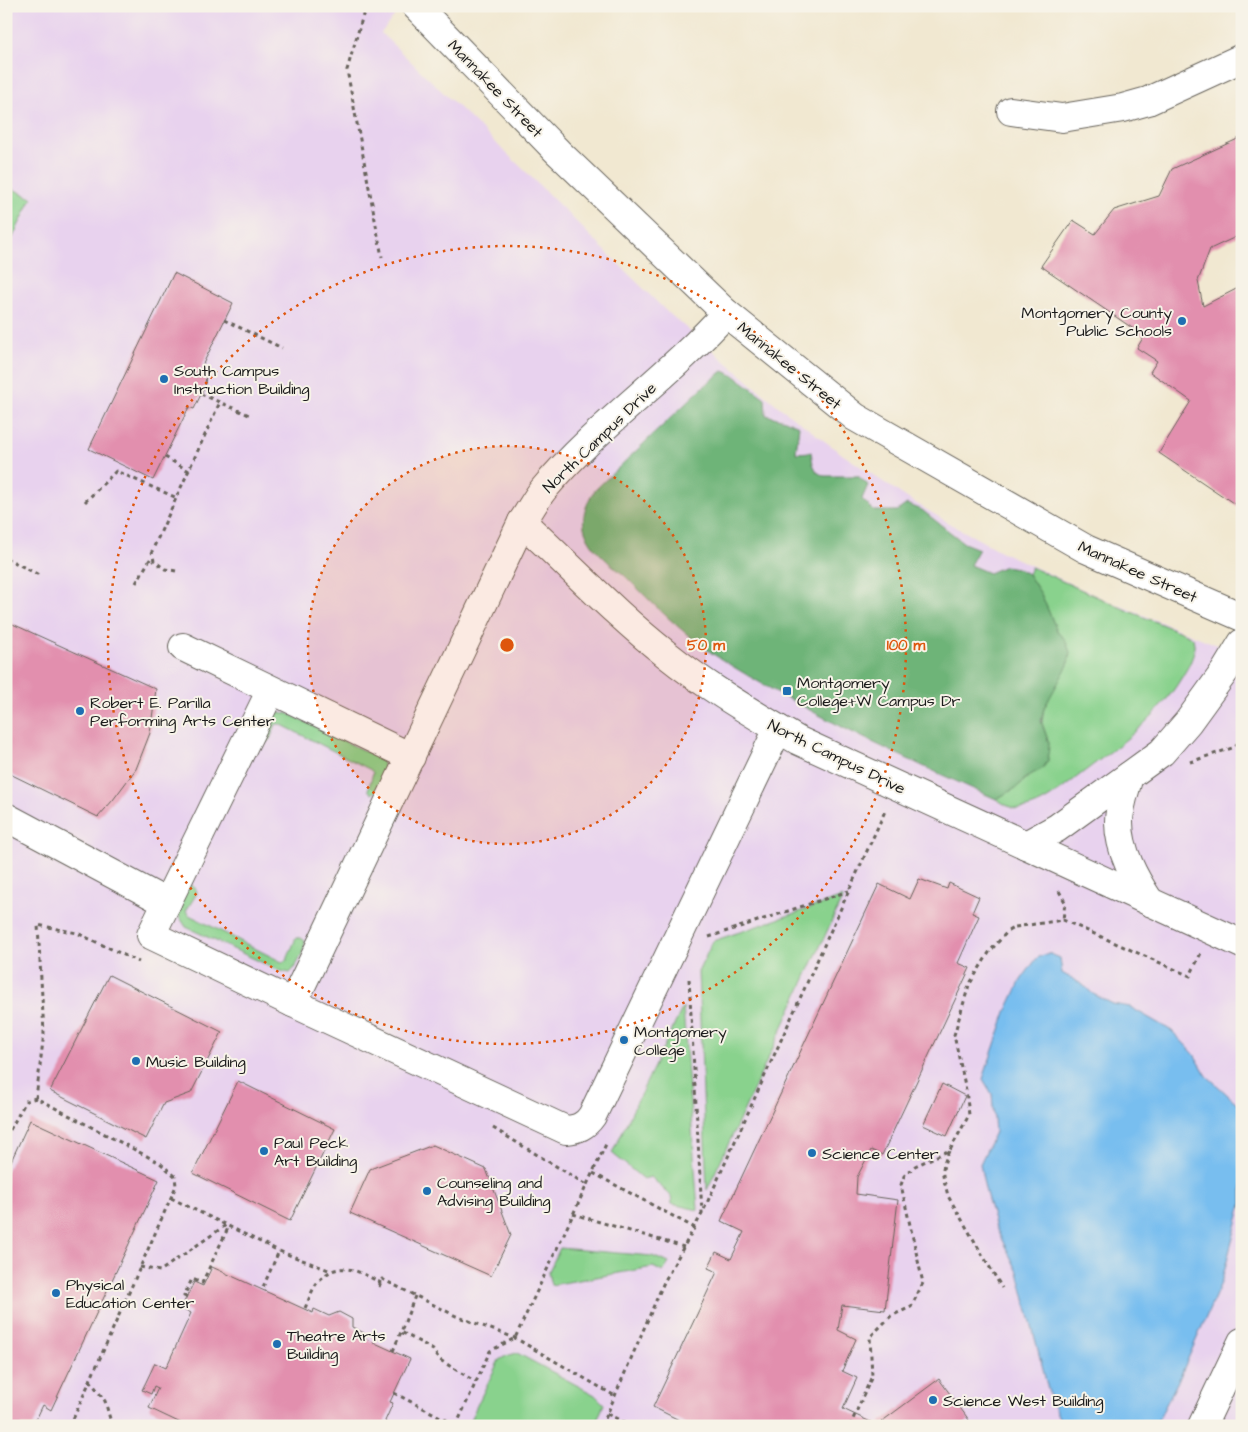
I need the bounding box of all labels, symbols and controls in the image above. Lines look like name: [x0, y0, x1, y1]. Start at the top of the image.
street label: Mannakee Street: [443, 35, 548, 143]
place label: Montgomery County Public Schools: [1021, 302, 1172, 342]
marker: Montgomery County Public Schools: [1176, 315, 1188, 327]
street label: Mannakee Street: [733, 317, 847, 415]
place label: South Campus Instruction Building: [174, 360, 310, 401]
marker: South Campus Instruction Building: [158, 373, 170, 385]
street label: North Campus Drive: [538, 377, 662, 498]
street label: Mannakee Street: [1074, 536, 1201, 608]
text: 50 m: [687, 635, 725, 656]
text: 100 m: [887, 635, 926, 656]
centre of rings: [498, 636, 516, 654]
place label: Montgomery College+W Campus Dr: [797, 672, 961, 713]
marker: Montgomery College+W Campus Dr: [781, 685, 793, 697]
place label: Robert E. Parilla Performing Arts Center: [90, 692, 275, 733]
marker: Robert E. Parilla Performing Arts Center: [74, 705, 86, 717]
street label: North Campus Drive: [764, 714, 909, 800]
place label: Montgomery College: [634, 1021, 727, 1062]
marker: Montgomery College: [618, 1034, 630, 1046]
place label: Music Building: [146, 1051, 246, 1074]
marker: Music Building: [130, 1055, 142, 1067]
place label: Paul Peck Art Building: [274, 1132, 357, 1173]
place label: Science Center: [822, 1143, 939, 1165]
marker: Paul Peck Art Building: [258, 1145, 270, 1157]
marker: Science Center: [806, 1147, 818, 1159]
place label: Counseling and Advising Building: [437, 1172, 551, 1213]
marker: Counseling and Advising Building: [421, 1185, 433, 1197]
place label: Physical Education Center: [66, 1274, 194, 1314]
marker: Physical Education Center: [50, 1287, 62, 1299]
place label: Theatre Arts Building: [287, 1325, 386, 1366]
marker: Theatre Arts Building: [271, 1338, 283, 1350]
place label: Science West Building: [943, 1390, 1104, 1413]
marker: Science West Building: [927, 1394, 939, 1406]

